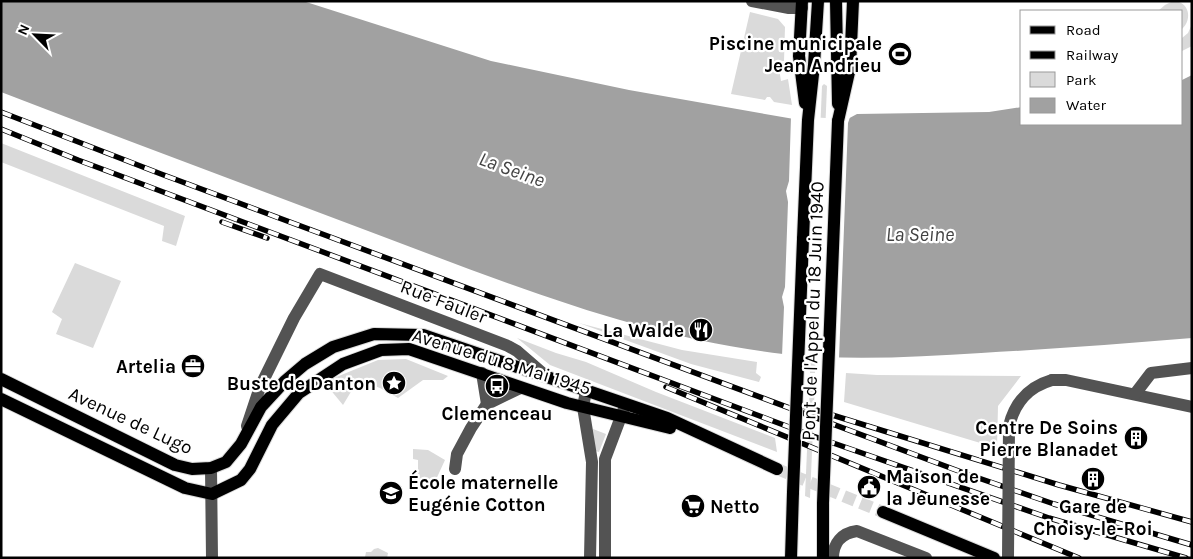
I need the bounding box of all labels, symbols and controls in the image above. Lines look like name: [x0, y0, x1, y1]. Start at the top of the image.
north arrow: [10, 10, 60, 60]
legend: [1020, 10, 1183, 125]
text: Road: [1066, 21, 1101, 39]
text: N: [14, 22, 33, 38]
place label: Piscine municipale Jean Andrieu: [709, 33, 882, 77]
sports icon: Piscine municipale Jean Andrieu: [887, 41, 913, 67]
text: Railway: [1066, 46, 1118, 64]
text: Park: [1066, 71, 1096, 89]
text: Water: [1066, 96, 1107, 114]
water label: La Seine: [476, 147, 548, 192]
street label: Pont de l'Appel du 18 Juin 1940: [797, 181, 829, 441]
water label: La Seine: [886, 223, 954, 246]
street label: Rue Fauler: [397, 275, 490, 329]
restaurant icon: La Walde: [688, 317, 714, 343]
place label: La Walde: [603, 320, 684, 342]
street label: Avenue du 8 Mai 1945: [410, 324, 594, 400]
office icon: Artelia: [180, 353, 206, 379]
place label: Artelia: [116, 356, 176, 378]
place icon: Buste de Danton: [381, 370, 407, 396]
place label: Buste de Danton: [227, 373, 376, 395]
bus stop icon: Clemenceau: [484, 373, 510, 399]
street label: Avenue de Lugo: [65, 383, 196, 459]
place label: Clemenceau: [442, 403, 553, 425]
place label: Centre De Soins Pierre Blanadet: [975, 417, 1118, 461]
building icon: Centre De Soins Pierre Blanadet: [1123, 425, 1149, 451]
place label: Maison de la Jeunesse: [886, 466, 990, 510]
building icon: Gare de Choisy-le-Roi: [1080, 466, 1106, 492]
place label: École maternelle Eugénie Cotton: [408, 469, 558, 516]
public building icon: Maison de la Jeunesse: [856, 474, 882, 500]
school or university icon: École maternelle Eugénie Cotton: [378, 480, 404, 506]
supermarket icon: Netto: [680, 493, 706, 519]
place label: Netto: [710, 496, 759, 518]
place label: Gare de Choisy-le-Roi: [1033, 496, 1153, 540]

